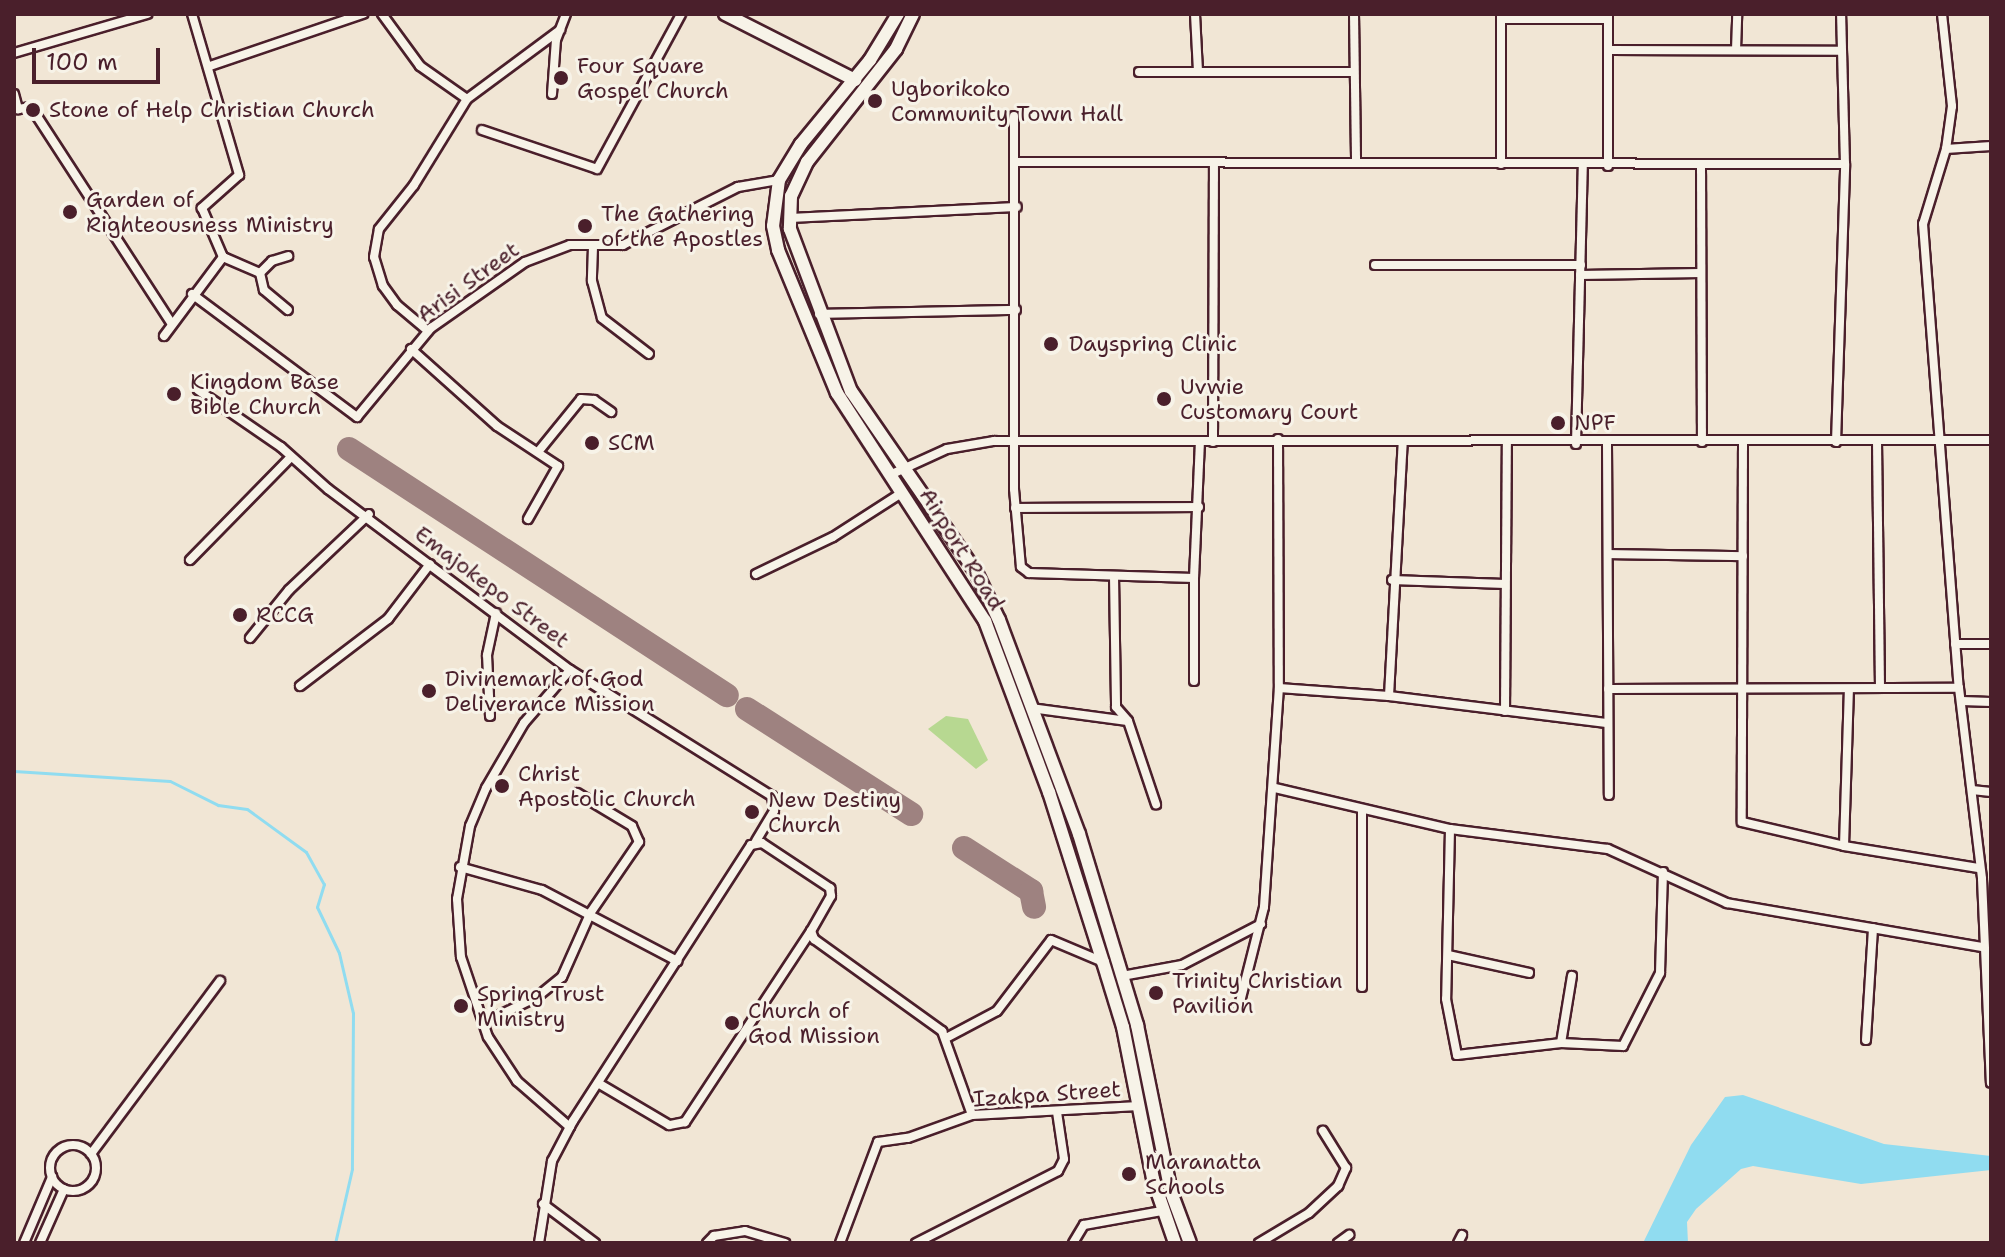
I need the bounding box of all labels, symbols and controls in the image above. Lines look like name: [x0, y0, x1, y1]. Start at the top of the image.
scale bar: [36, 32, 164, 82]
text: 100 m: [46, 46, 118, 78]
place label: Four Square Gospel Church: [577, 52, 729, 104]
marker: Four Square Gospel Church: [552, 69, 570, 87]
place label: Ugborikoko Community Town Hall: [891, 75, 1123, 126]
marker: Ugborikoko Community Town Hall: [866, 92, 884, 110]
place label: Stone of Help Christian Church: [49, 97, 375, 123]
marker: Stone of Help Christian Church: [24, 101, 42, 119]
place label: Garden of Righteousness Ministry: [86, 186, 334, 238]
place label: The Gathering of the Apostles: [601, 200, 763, 252]
marker: Garden of Righteousness Ministry: [61, 203, 79, 221]
marker: The Gathering of the Apostles: [576, 217, 594, 235]
street label: Arisi Street: [412, 236, 524, 328]
place label: Dayspring Clinic: [1069, 331, 1237, 357]
marker: Dayspring Clinic: [1040, 333, 1062, 355]
place label: Kingdom Base Bible Church: [190, 368, 339, 420]
place label: Uvwie Customary Court: [1180, 373, 1358, 424]
marker: Kingdom Base Bible Church: [165, 385, 183, 403]
marker: Uvwie Customary Court: [1155, 390, 1173, 408]
place label: NPF: [1574, 410, 1616, 436]
marker: NPF: [1549, 414, 1567, 432]
place label: SCM: [608, 430, 654, 456]
marker: SCM: [583, 434, 601, 452]
street label: Airport Road: [914, 483, 1010, 615]
street label: Emajokepo Street: [410, 520, 574, 654]
place label: RCCG: [256, 602, 314, 628]
marker: RCCG: [231, 606, 249, 624]
place label: Divinemark of God Deliverance Mission: [445, 665, 654, 716]
marker: Divinemark of God Deliverance Mission: [420, 682, 438, 700]
place label: Christ Apostolic Church: [518, 760, 696, 812]
marker: Christ Apostolic Church: [493, 777, 511, 795]
place label: New Destiny Church: [768, 786, 901, 838]
marker: New Destiny Church: [743, 803, 761, 821]
place label: Trinity Christian Pavilion: [1172, 967, 1342, 1018]
place label: Spring Trust Ministry: [477, 980, 605, 1032]
marker: Trinity Christian Pavilion: [1147, 984, 1165, 1002]
marker: Spring Trust Ministry: [452, 997, 470, 1015]
place label: Church of God Mission: [748, 997, 880, 1048]
marker: Church of God Mission: [723, 1014, 741, 1032]
street label: Izakpa Street: [972, 1076, 1122, 1112]
place label: Maranatta Schools: [1145, 1148, 1261, 1200]
marker: Maranatta Schools: [1120, 1165, 1138, 1183]

